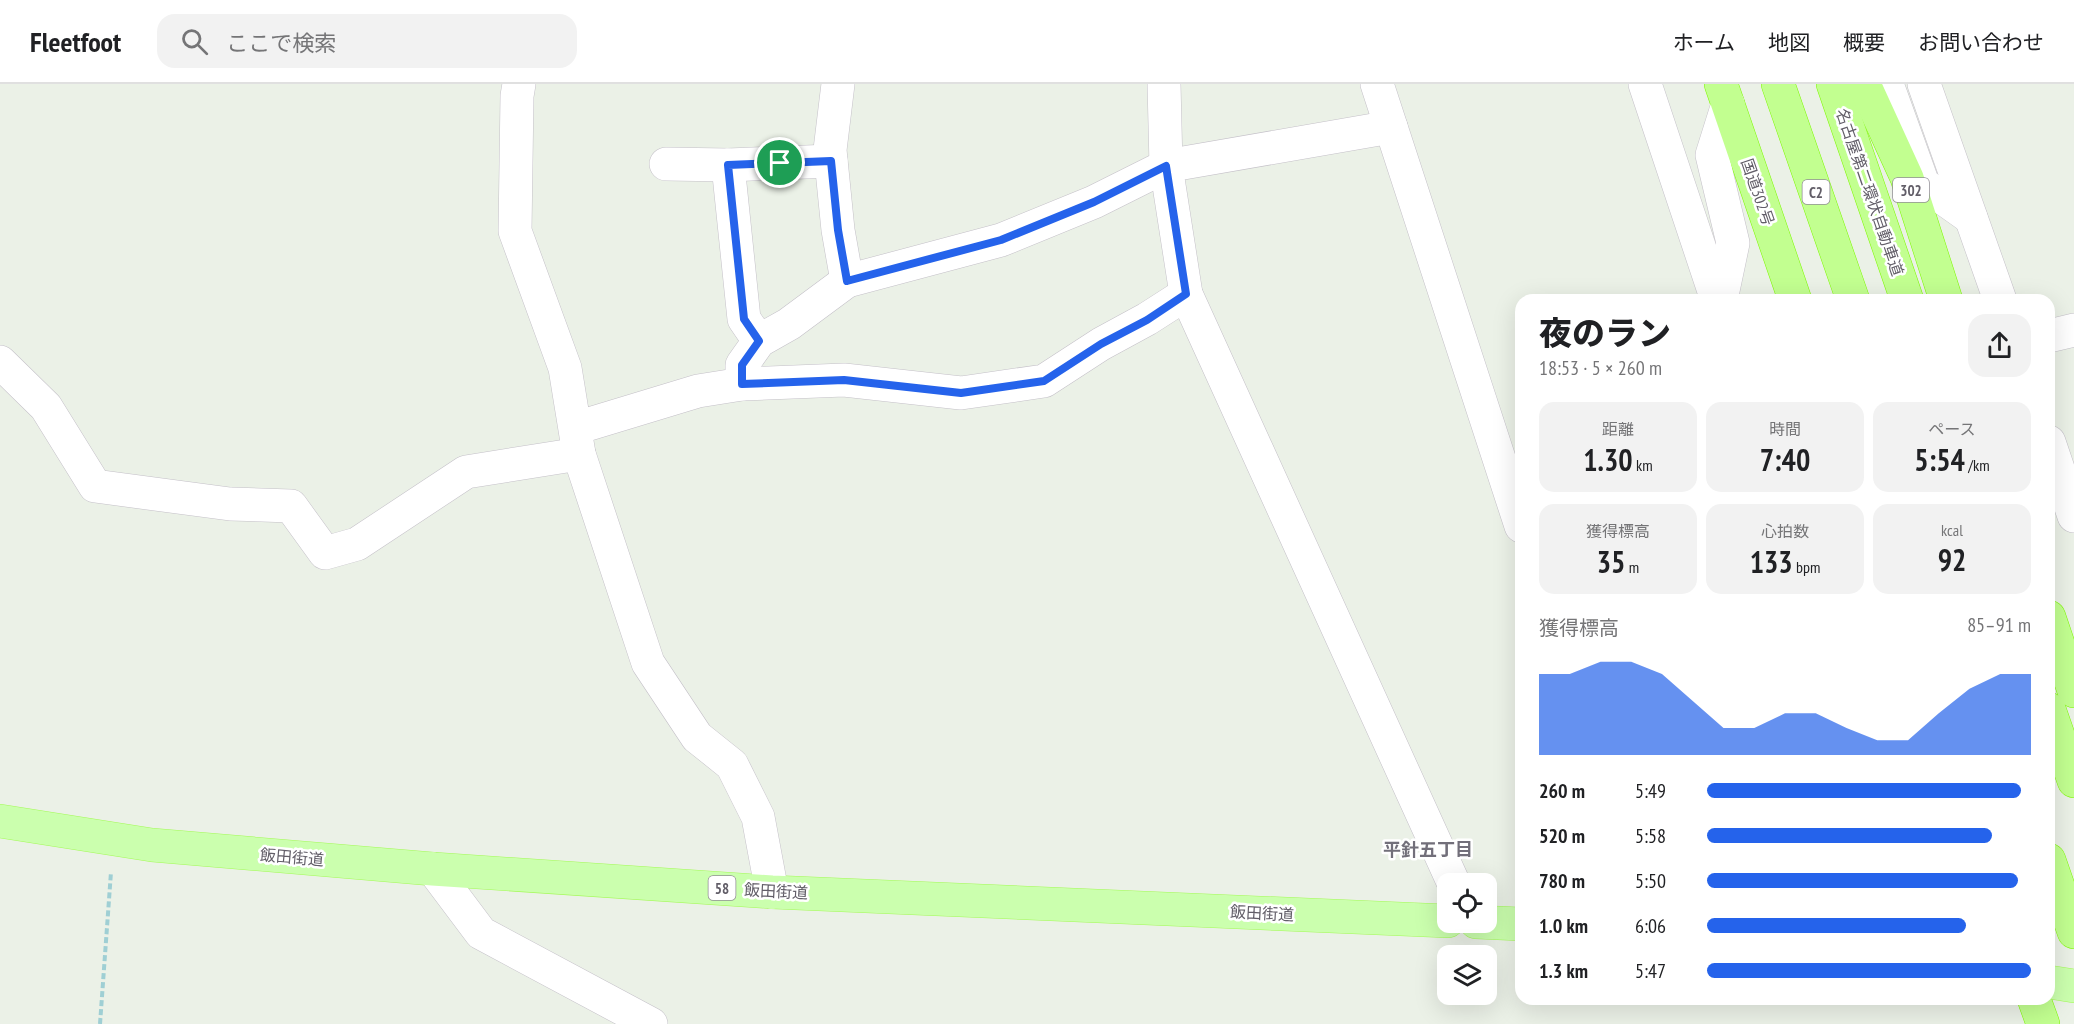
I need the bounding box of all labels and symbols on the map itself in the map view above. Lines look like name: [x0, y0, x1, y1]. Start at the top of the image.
street label: 名古屋第二環状自動車道: [1832, 106, 1908, 278]
pin: [754, 137, 805, 188]
street label: 国道302号: [1737, 156, 1779, 228]
road number: 302: [1893, 178, 1929, 202]
road number: C2: [1802, 180, 1830, 204]
district label: 平針五丁目: [1383, 838, 1473, 861]
street label: 飯田街道: [259, 844, 325, 870]
road number: 58: [708, 876, 736, 900]
street label: 飯田街道: [744, 879, 808, 903]
street label: 飯田街道: [1230, 901, 1294, 925]

